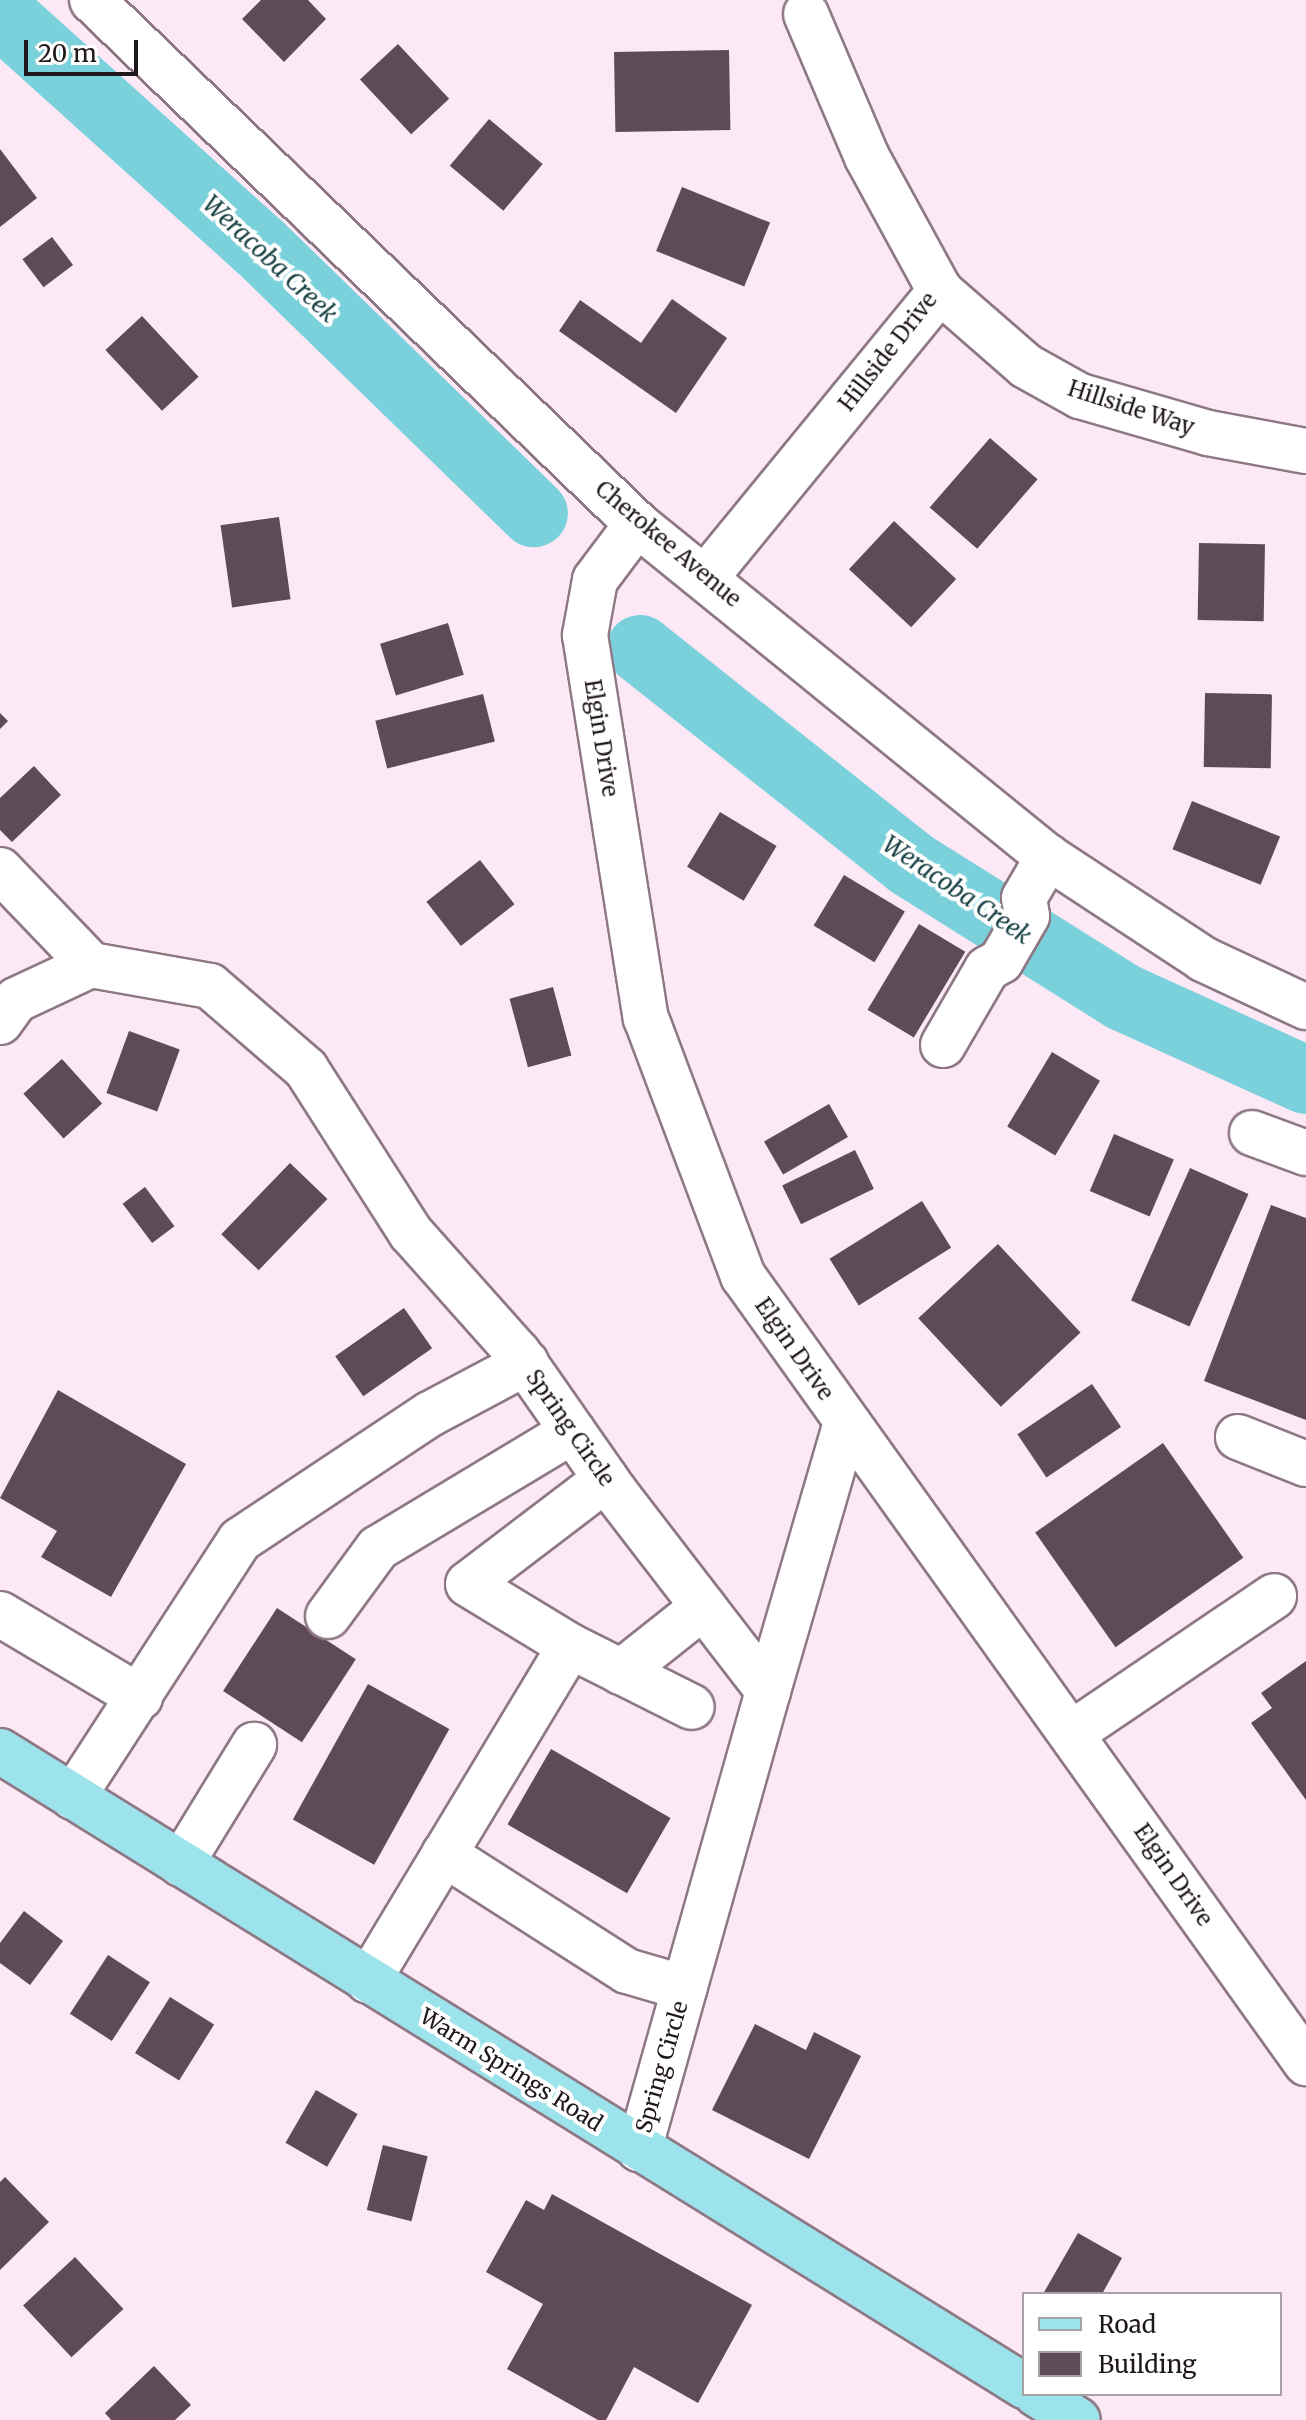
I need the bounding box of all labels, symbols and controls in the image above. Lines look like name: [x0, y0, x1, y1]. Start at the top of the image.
scale bar: [28, 24, 142, 74]
text: 20 m: [38, 38, 97, 69]
water label: Weracoba Creek: [197, 189, 343, 329]
street label: Hillside Drive: [834, 287, 942, 417]
street label: Hillside Way: [1065, 375, 1197, 441]
street label: Cherokee Avenue: [590, 476, 746, 612]
street label: Elgin Drive: [579, 677, 623, 799]
water label: Weracoba Creek: [877, 830, 1037, 950]
street label: Elgin Drive: [749, 1293, 839, 1405]
street label: Spring Circle: [520, 1365, 620, 1491]
street label: Elgin Drive: [1128, 1819, 1218, 1931]
street label: Spring Circle: [631, 1998, 693, 2136]
street label: Warm Springs Road: [415, 2003, 607, 2137]
legend: [1022, 2292, 1282, 2396]
text: Road: [1098, 2309, 1156, 2340]
text: Building: [1098, 2349, 1197, 2380]

